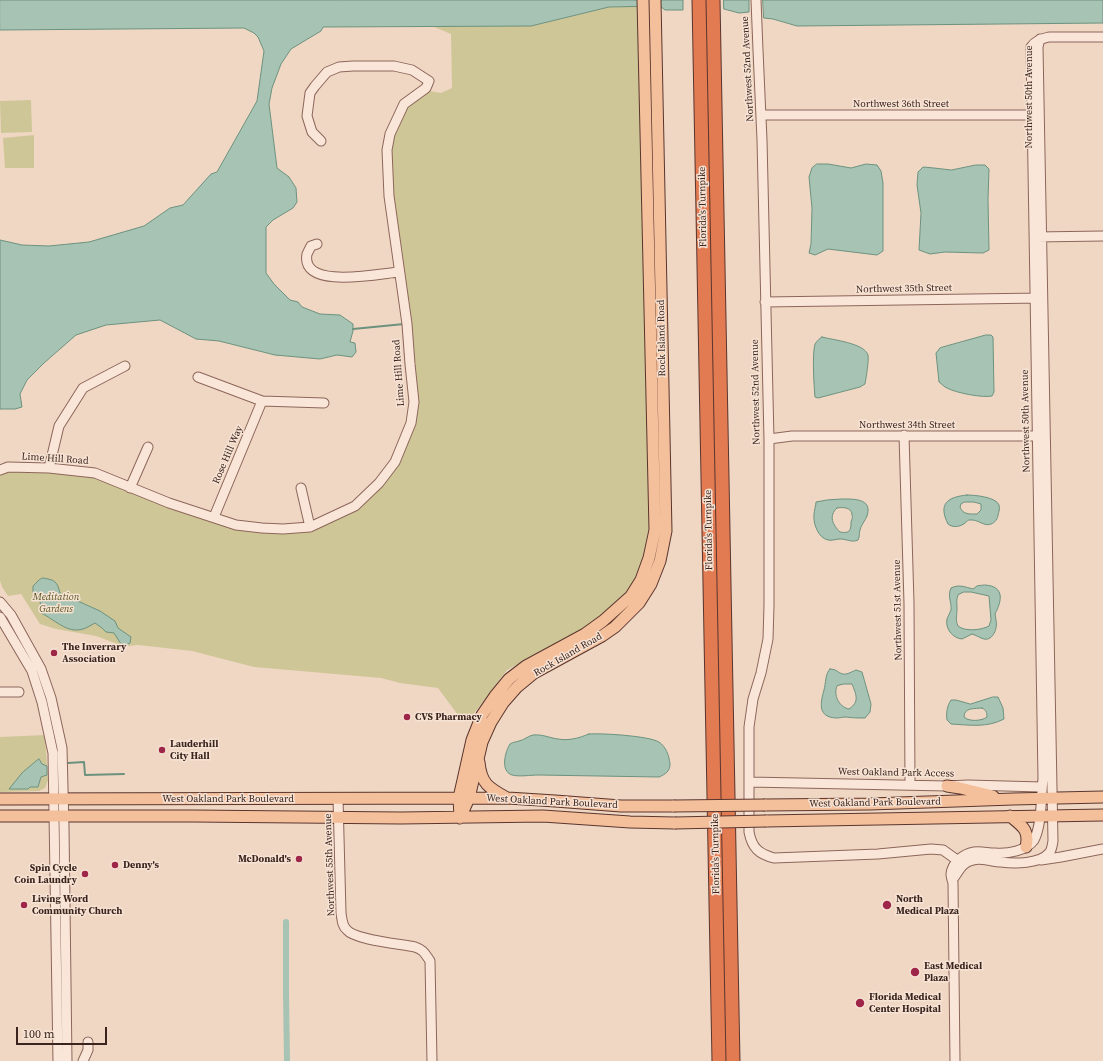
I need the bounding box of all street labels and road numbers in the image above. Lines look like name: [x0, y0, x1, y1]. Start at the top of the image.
street label: Northwest 52nd Avenue: [739, 16, 757, 122]
street label: Northwest 50th Avenue: [1023, 46, 1035, 148]
street label: Northwest 36th Street: [853, 98, 949, 110]
street label: Florida's Turnpike: [696, 167, 710, 247]
street label: Northwest 35th Street: [856, 282, 952, 296]
street label: Rock Island Road: [655, 299, 669, 377]
street label: Lime Hill Road: [391, 339, 407, 407]
street label: Northwest 52nd Avenue: [749, 339, 763, 445]
street label: Northwest 50th Avenue: [1019, 369, 1033, 473]
street label: Northwest 34th Street: [859, 419, 955, 431]
street label: Rose Hill Way: [210, 424, 246, 486]
street label: Lime Hill Road: [21, 451, 89, 467]
street label: Florida's Turnpike: [702, 490, 716, 570]
street label: Northwest 51st Avenue: [891, 559, 905, 661]
street label: Rock Island Road: [532, 631, 604, 679]
street label: West Oakland Park Access: [838, 766, 954, 780]
street label: West Oakland Park Boulevard: [162, 793, 294, 805]
street label: West Oakland Park Boulevard: [486, 793, 618, 811]
street label: West Oakland Park Boulevard: [809, 796, 941, 810]
street label: Northwest 55th Avenue: [322, 813, 338, 917]
street label: Florida's Turnpike: [709, 814, 723, 894]

